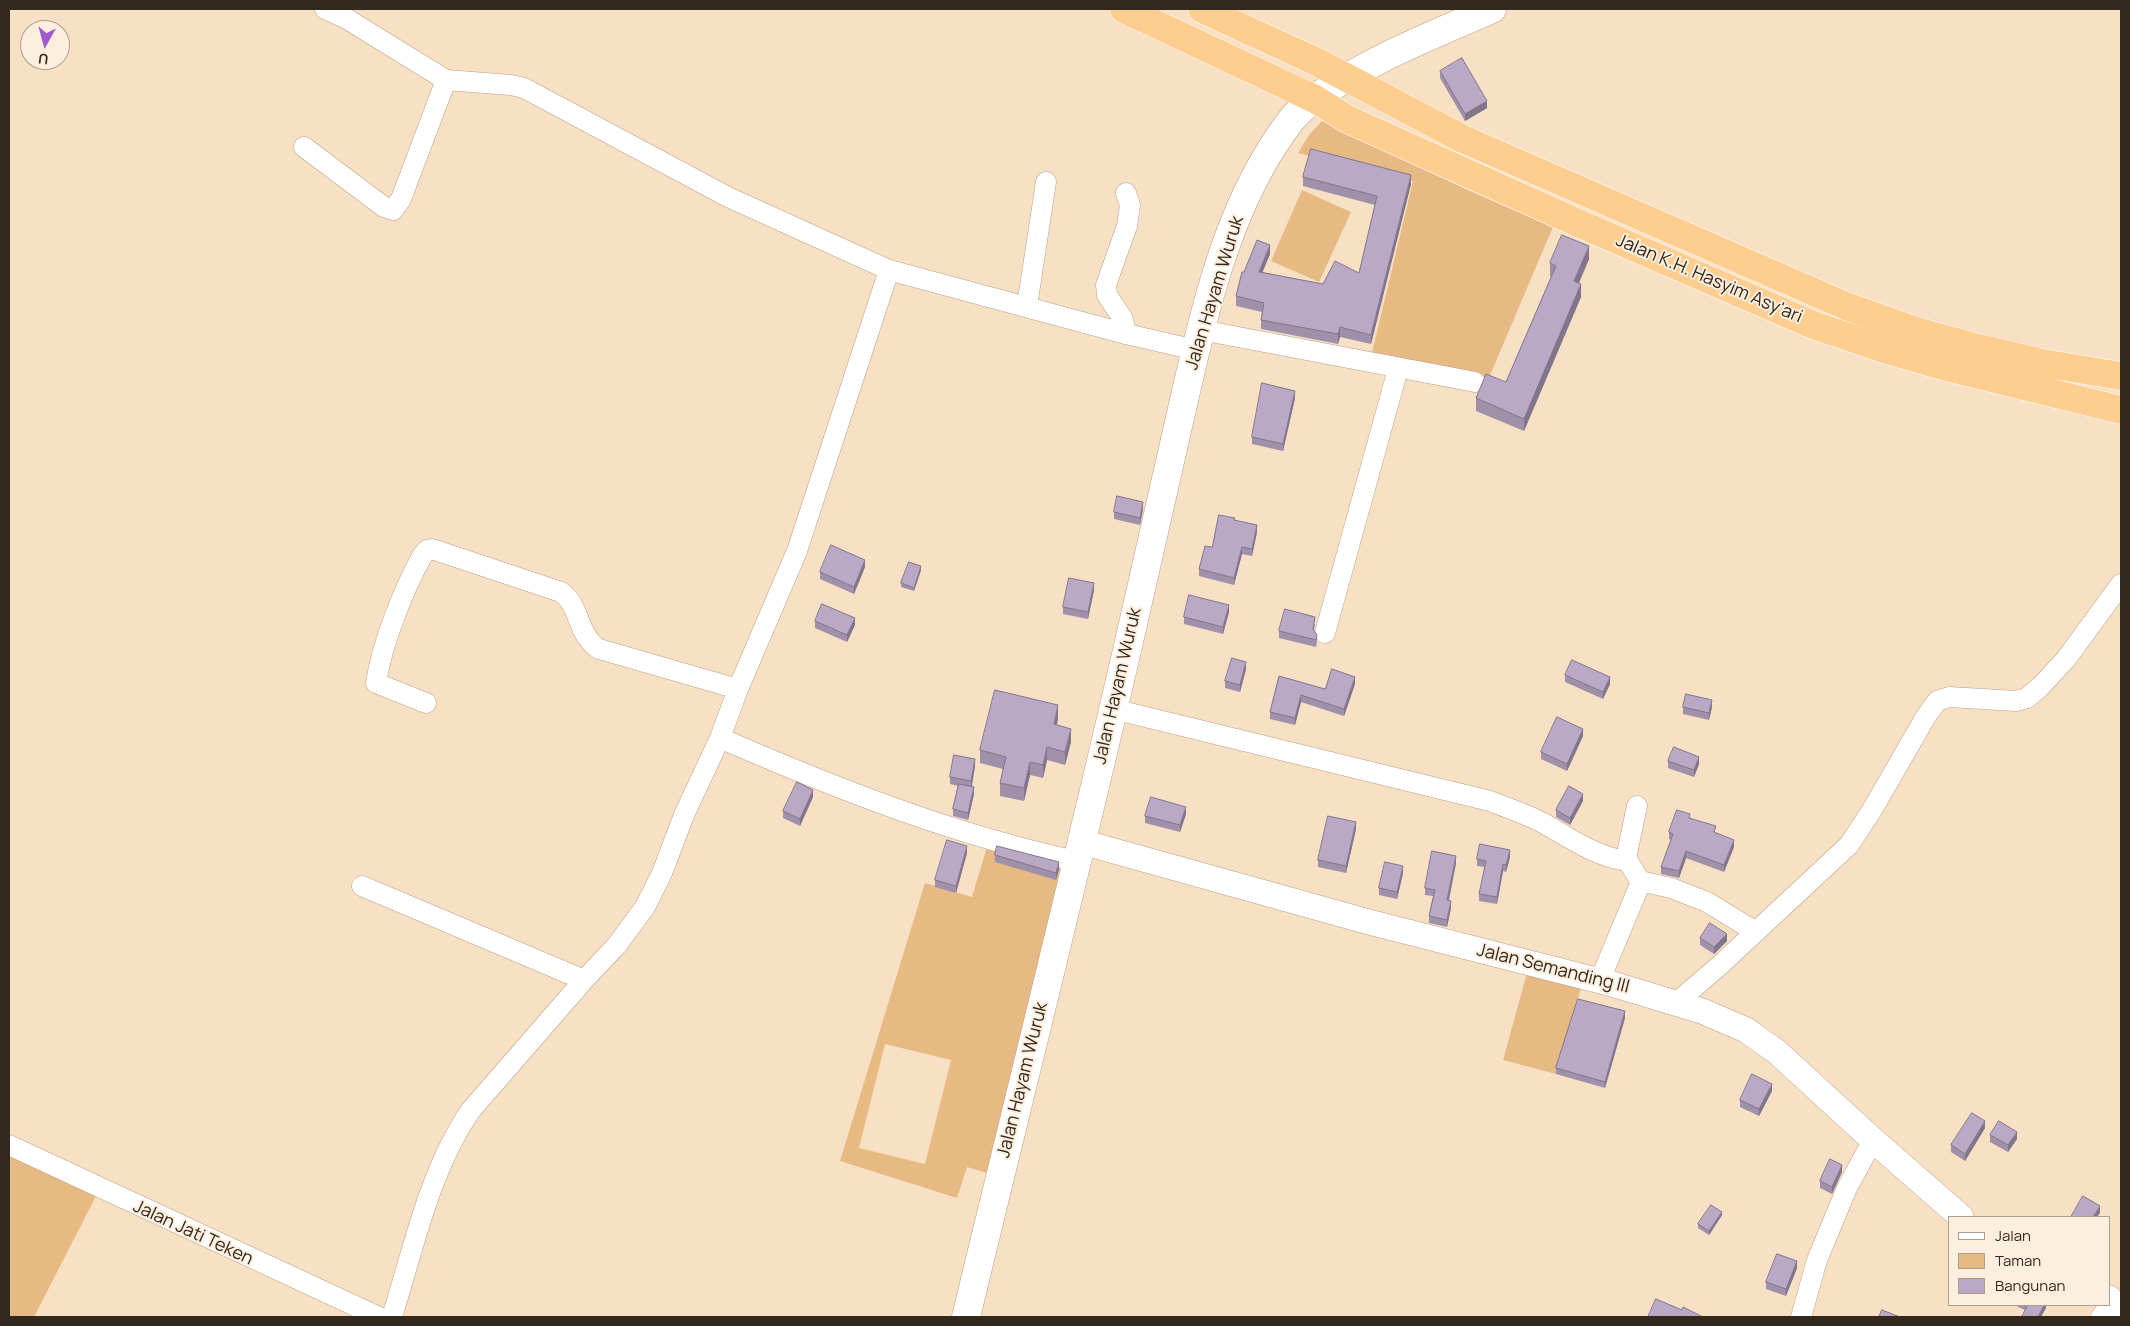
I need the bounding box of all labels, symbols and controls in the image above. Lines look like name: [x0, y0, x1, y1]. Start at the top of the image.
north arrow: [20, 20, 70, 70]
text: U: [37, 49, 49, 69]
street label: Jalan Hayam Wuruk: [1181, 213, 1249, 373]
street label: Jalan K.H. Hasyim Asy'ari: [1612, 230, 1806, 328]
street label: Jalan Hayam Wuruk: [1090, 606, 1146, 766]
street label: Jalan Semanding III: [1474, 940, 1632, 998]
street label: Jalan Hayam Wuruk: [993, 1000, 1053, 1160]
street label: Jalan Jati Teken: [130, 1196, 256, 1270]
legend: [1948, 1216, 2110, 1306]
text: Jalan: [1995, 1225, 2031, 1246]
text: Taman: [1995, 1250, 2041, 1271]
text: Bangunan: [1995, 1275, 2065, 1296]

